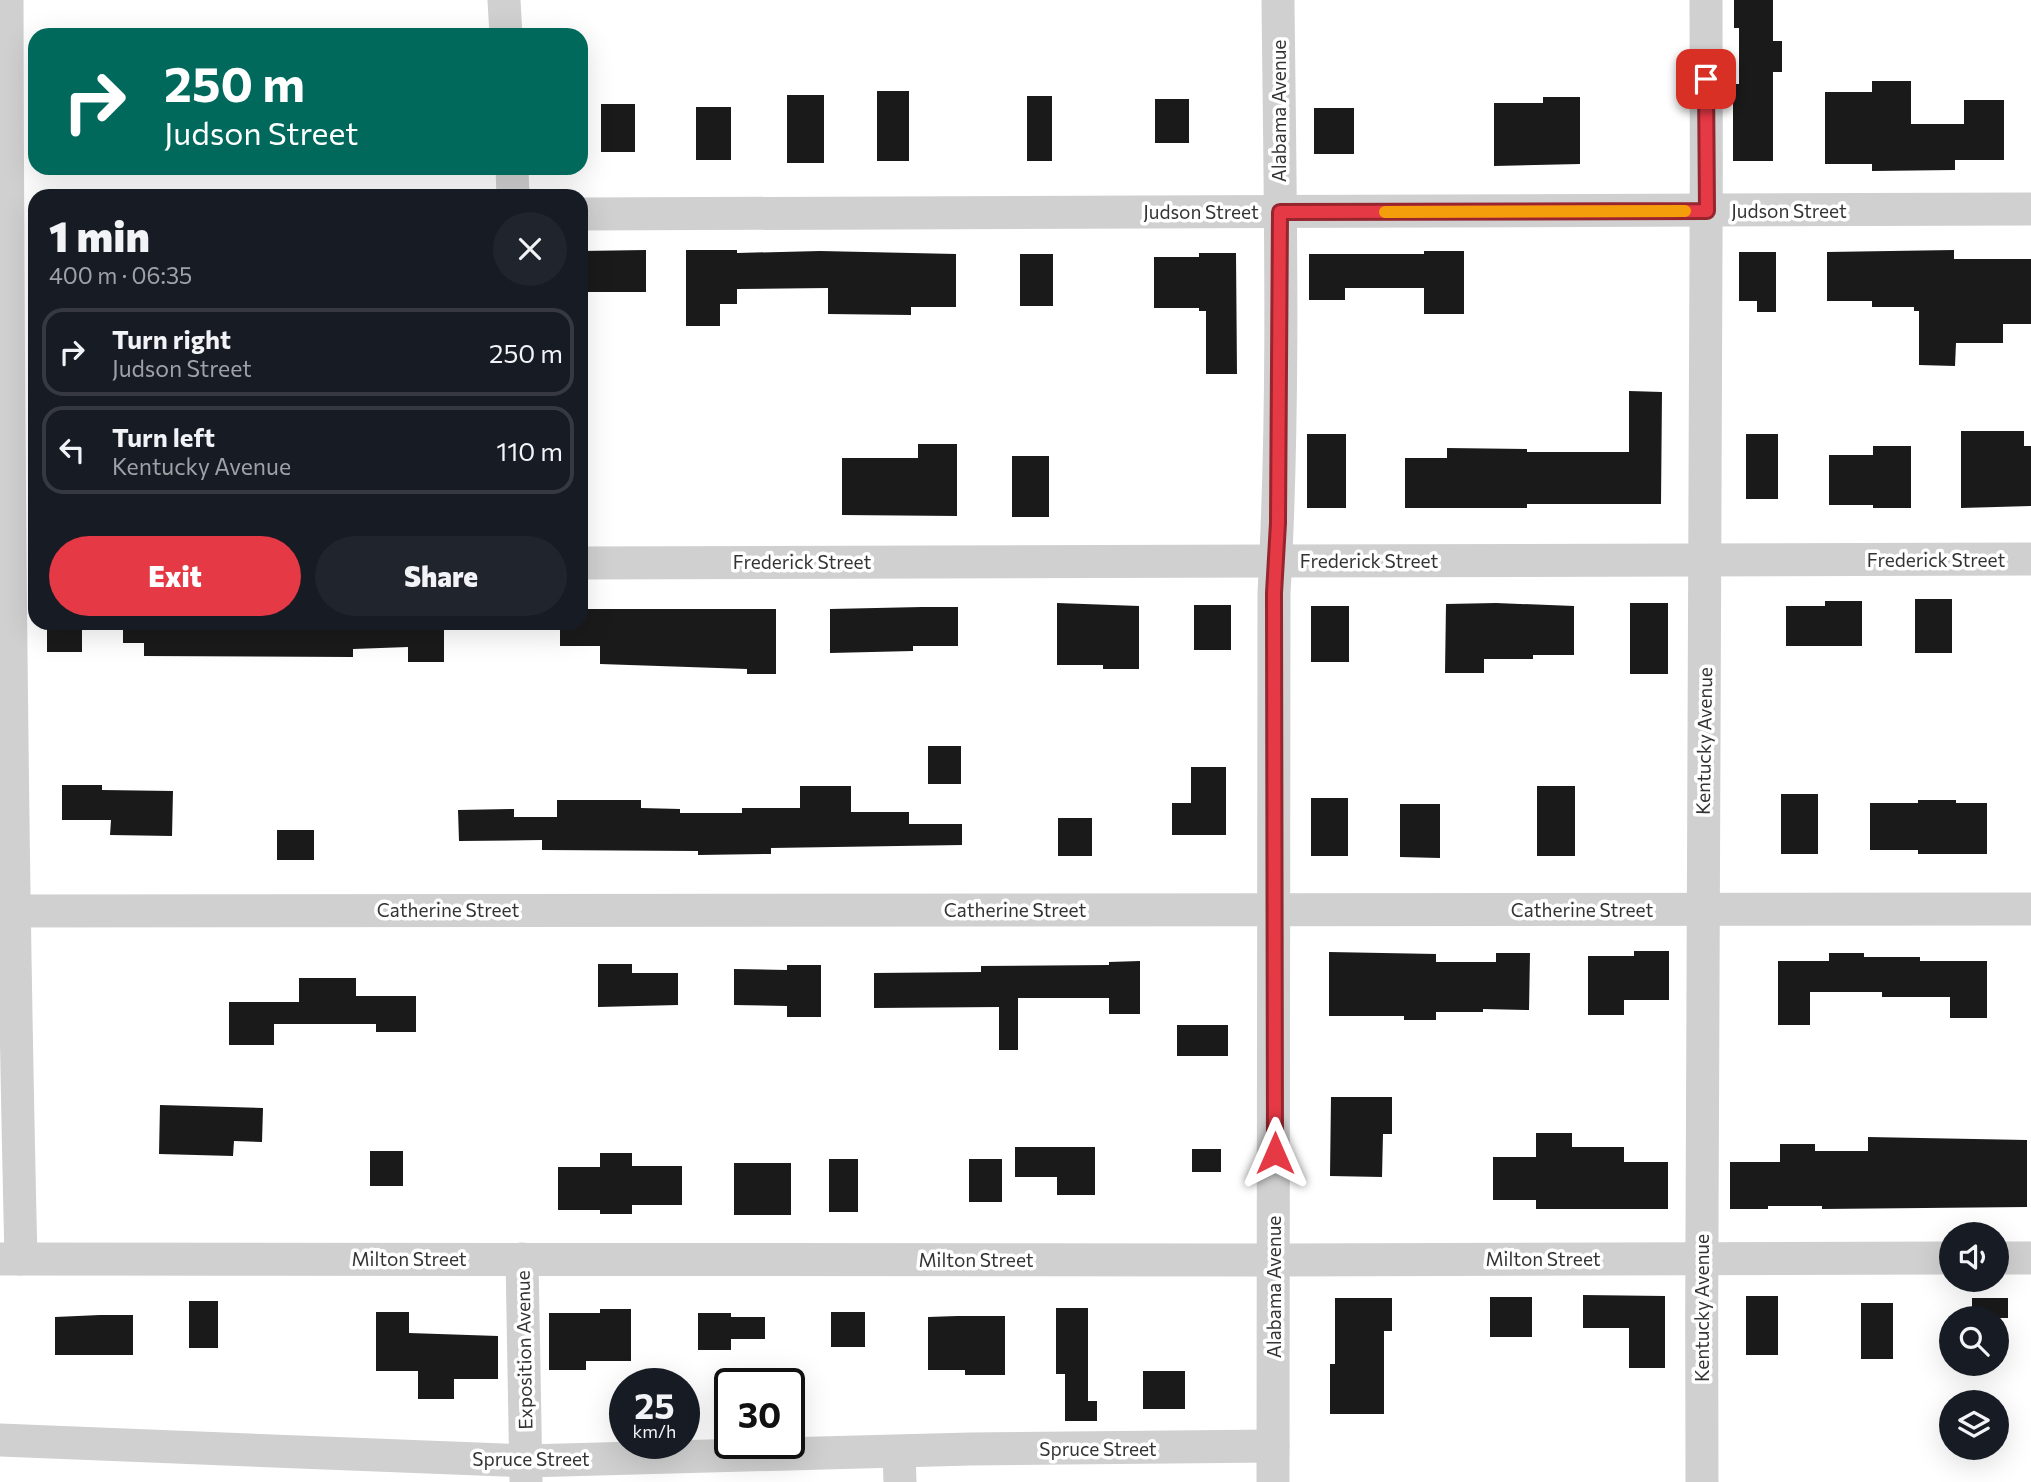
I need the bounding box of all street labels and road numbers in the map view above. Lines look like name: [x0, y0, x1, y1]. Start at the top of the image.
street label: Alabama Avenue: [1267, 40, 1290, 182]
street label: Judson Street: [1731, 199, 1847, 222]
street label: Judson Street: [1143, 200, 1259, 223]
street label: Frederick Street: [1867, 548, 2005, 571]
street label: Frederick Street: [1300, 549, 1438, 572]
street label: Frederick Street: [733, 550, 871, 573]
street label: Kentucky Avenue: [1691, 667, 1716, 815]
street label: Catherine Street: [377, 898, 519, 921]
street label: Catherine Street: [944, 898, 1086, 921]
street label: Catherine Street: [1511, 898, 1653, 921]
street label: Alabama Avenue: [1262, 1216, 1285, 1358]
street label: Kentucky Avenue: [1690, 1234, 1713, 1382]
street label: Milton Street: [351, 1247, 467, 1270]
street label: Milton Street: [1485, 1247, 1601, 1270]
street label: Milton Street: [918, 1248, 1034, 1271]
street label: Exposition Avenue: [511, 1270, 536, 1430]
street label: Spruce Street: [1039, 1437, 1157, 1460]
street label: Spruce Street: [472, 1447, 590, 1470]

